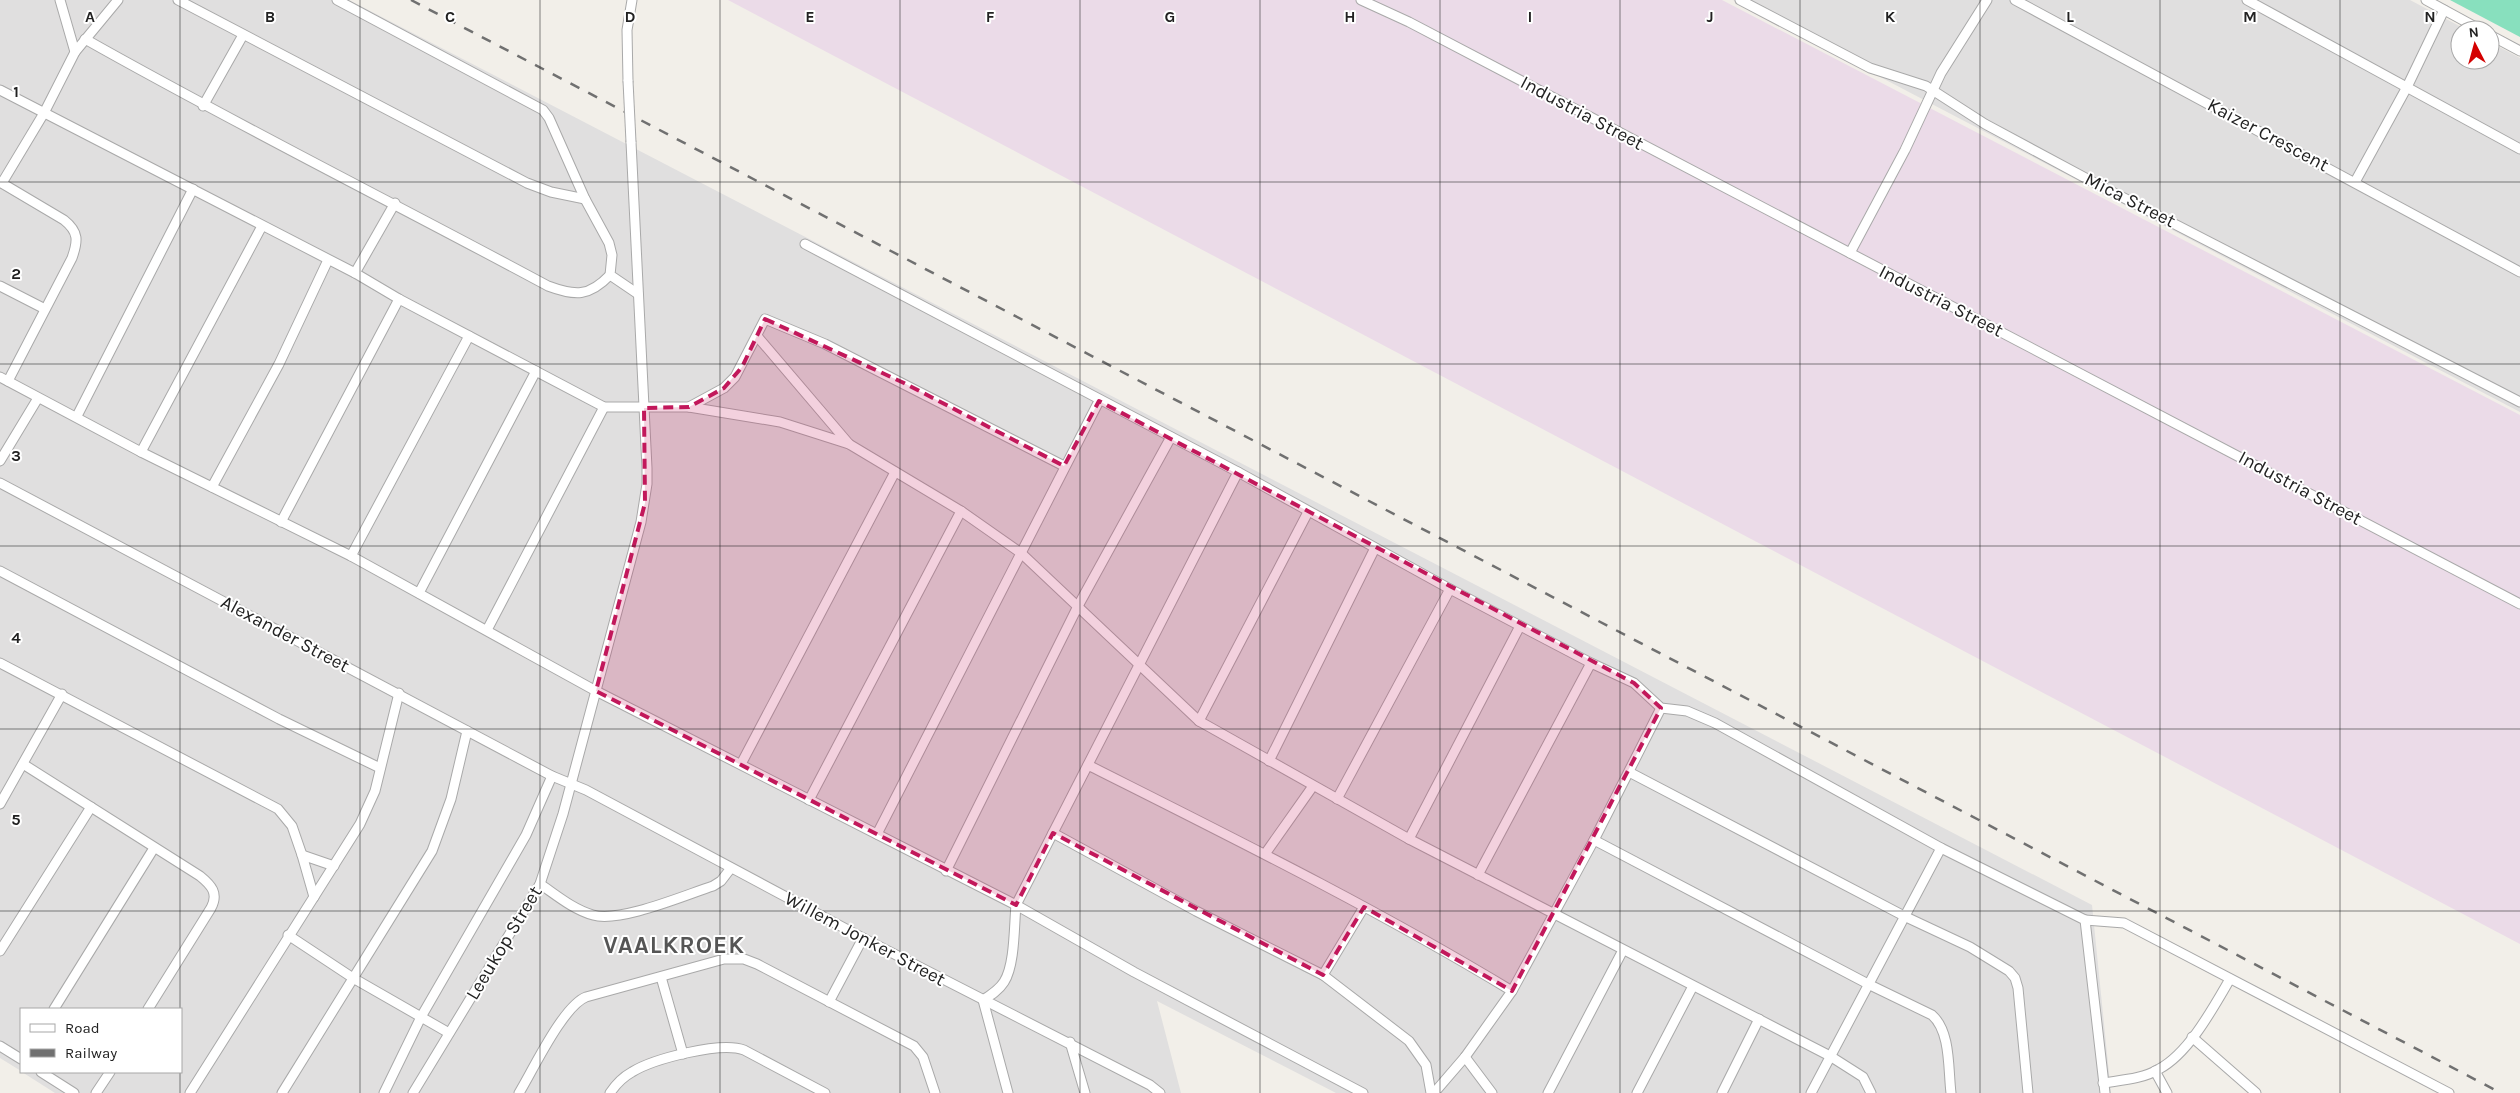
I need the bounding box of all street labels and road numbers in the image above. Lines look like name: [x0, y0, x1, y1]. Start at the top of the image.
street label: Industria Street: [1517, 71, 1647, 155]
street label: Kaizer Crescent: [2204, 94, 2332, 176]
street label: Mica Street: [2081, 168, 2179, 232]
street label: Industria Street: [1875, 260, 2007, 342]
street label: Industria Street: [2235, 446, 2365, 530]
street label: Alexander Street: [217, 591, 353, 677]
street label: Leeukop Street: [461, 882, 547, 1004]
street label: Willem Jonker Street: [781, 887, 949, 991]

